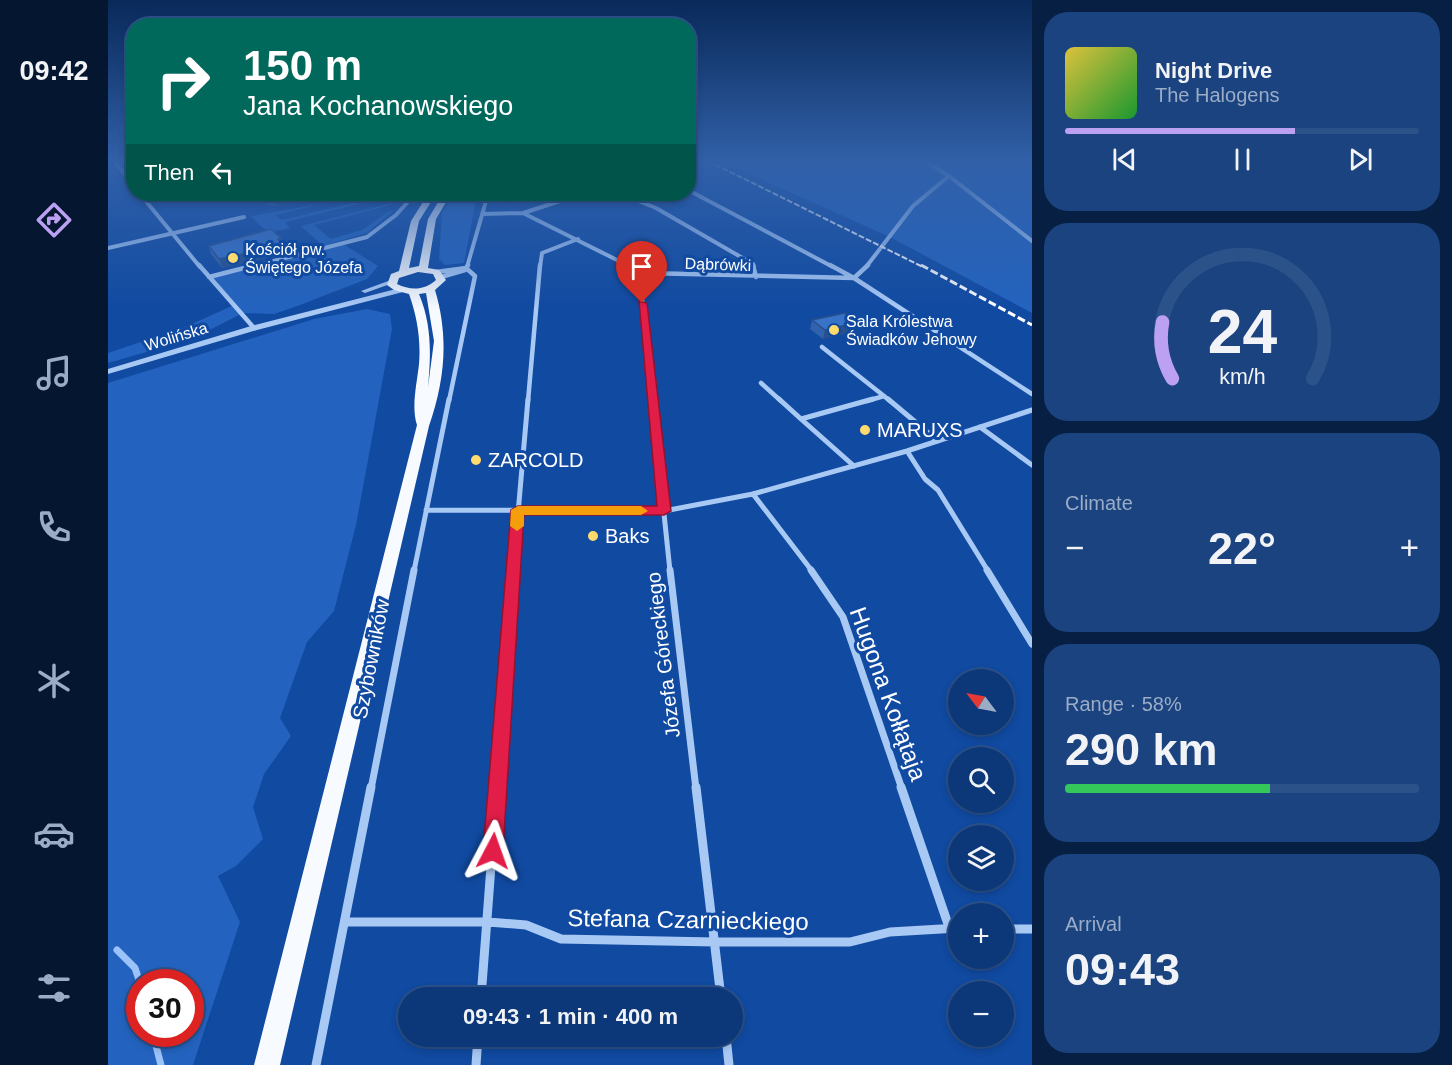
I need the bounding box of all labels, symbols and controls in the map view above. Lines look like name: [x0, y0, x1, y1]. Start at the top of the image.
icon: right: [144, 42, 222, 120]
text: 150 m: [243, 42, 362, 89]
text: 09:42: [19, 56, 89, 86]
text: Night Drive: [1155, 58, 1272, 83]
text: The Halogens: [1155, 84, 1280, 106]
text: Jana Kochanowskiego: [243, 91, 513, 121]
icon: previous: [1108, 143, 1141, 176]
icon: pause: [1226, 143, 1259, 176]
icon: next: [1344, 143, 1377, 176]
icon: left: [206, 156, 239, 189]
text: Then: [144, 160, 194, 185]
icon: directions: [33, 199, 75, 241]
place label: Kościół pw. Świętego Józefa: [245, 241, 363, 276]
pin: [616, 241, 667, 303]
icon: arrive: [625, 250, 658, 283]
marker: Kościół pw. Świętego Józefa: [226, 251, 240, 265]
street label: Dąbrówki: [684, 255, 752, 274]
text: 24: [1207, 297, 1277, 366]
place label: Sala Królestwa Świadków Jehowy: [846, 313, 977, 348]
street label: Wolińska: [143, 319, 210, 354]
marker: Sala Królestwa Świadków Jehowy: [827, 323, 841, 337]
icon: music: [33, 352, 75, 394]
text: km/h: [1219, 365, 1265, 389]
place label: MARUXS: [877, 419, 963, 441]
marker: MARUXS: [858, 423, 872, 437]
place label: ZARCOLD: [488, 449, 584, 471]
marker: ZARCOLD: [469, 453, 483, 467]
text: Climate: [1065, 492, 1133, 514]
icon: phone: [33, 506, 75, 548]
text: 22°: [1208, 523, 1276, 574]
place label: Baks: [605, 525, 649, 547]
marker: Baks: [586, 529, 600, 543]
text: −: [1065, 529, 1084, 566]
text: +: [1400, 529, 1419, 566]
street label: Józefa Góreckiego: [642, 571, 684, 739]
street label: Szybowników: [349, 597, 393, 721]
street label: Hugona Kołłątaja: [845, 603, 933, 785]
icon: climate: [33, 660, 75, 702]
north arrow: [948, 669, 1014, 735]
map controls: [948, 669, 1014, 1047]
text: Range · 58%: [1065, 693, 1182, 715]
text: 290 km: [1065, 724, 1218, 775]
button: search: [948, 747, 1014, 813]
icon: car: [33, 813, 75, 855]
position arrow: [461, 819, 525, 883]
button: layers: [948, 825, 1014, 891]
button: +: [948, 903, 1014, 969]
street label: Stefana Czarnieckiego: [567, 904, 809, 935]
text: Arrival: [1065, 913, 1122, 935]
text: 09:43: [1065, 944, 1180, 995]
icon: filters: [33, 967, 75, 1009]
speed limit sign: 30: [126, 969, 204, 1047]
button: −: [948, 981, 1014, 1047]
text: 09:43 · 1 min · 400 m: [463, 1004, 678, 1029]

